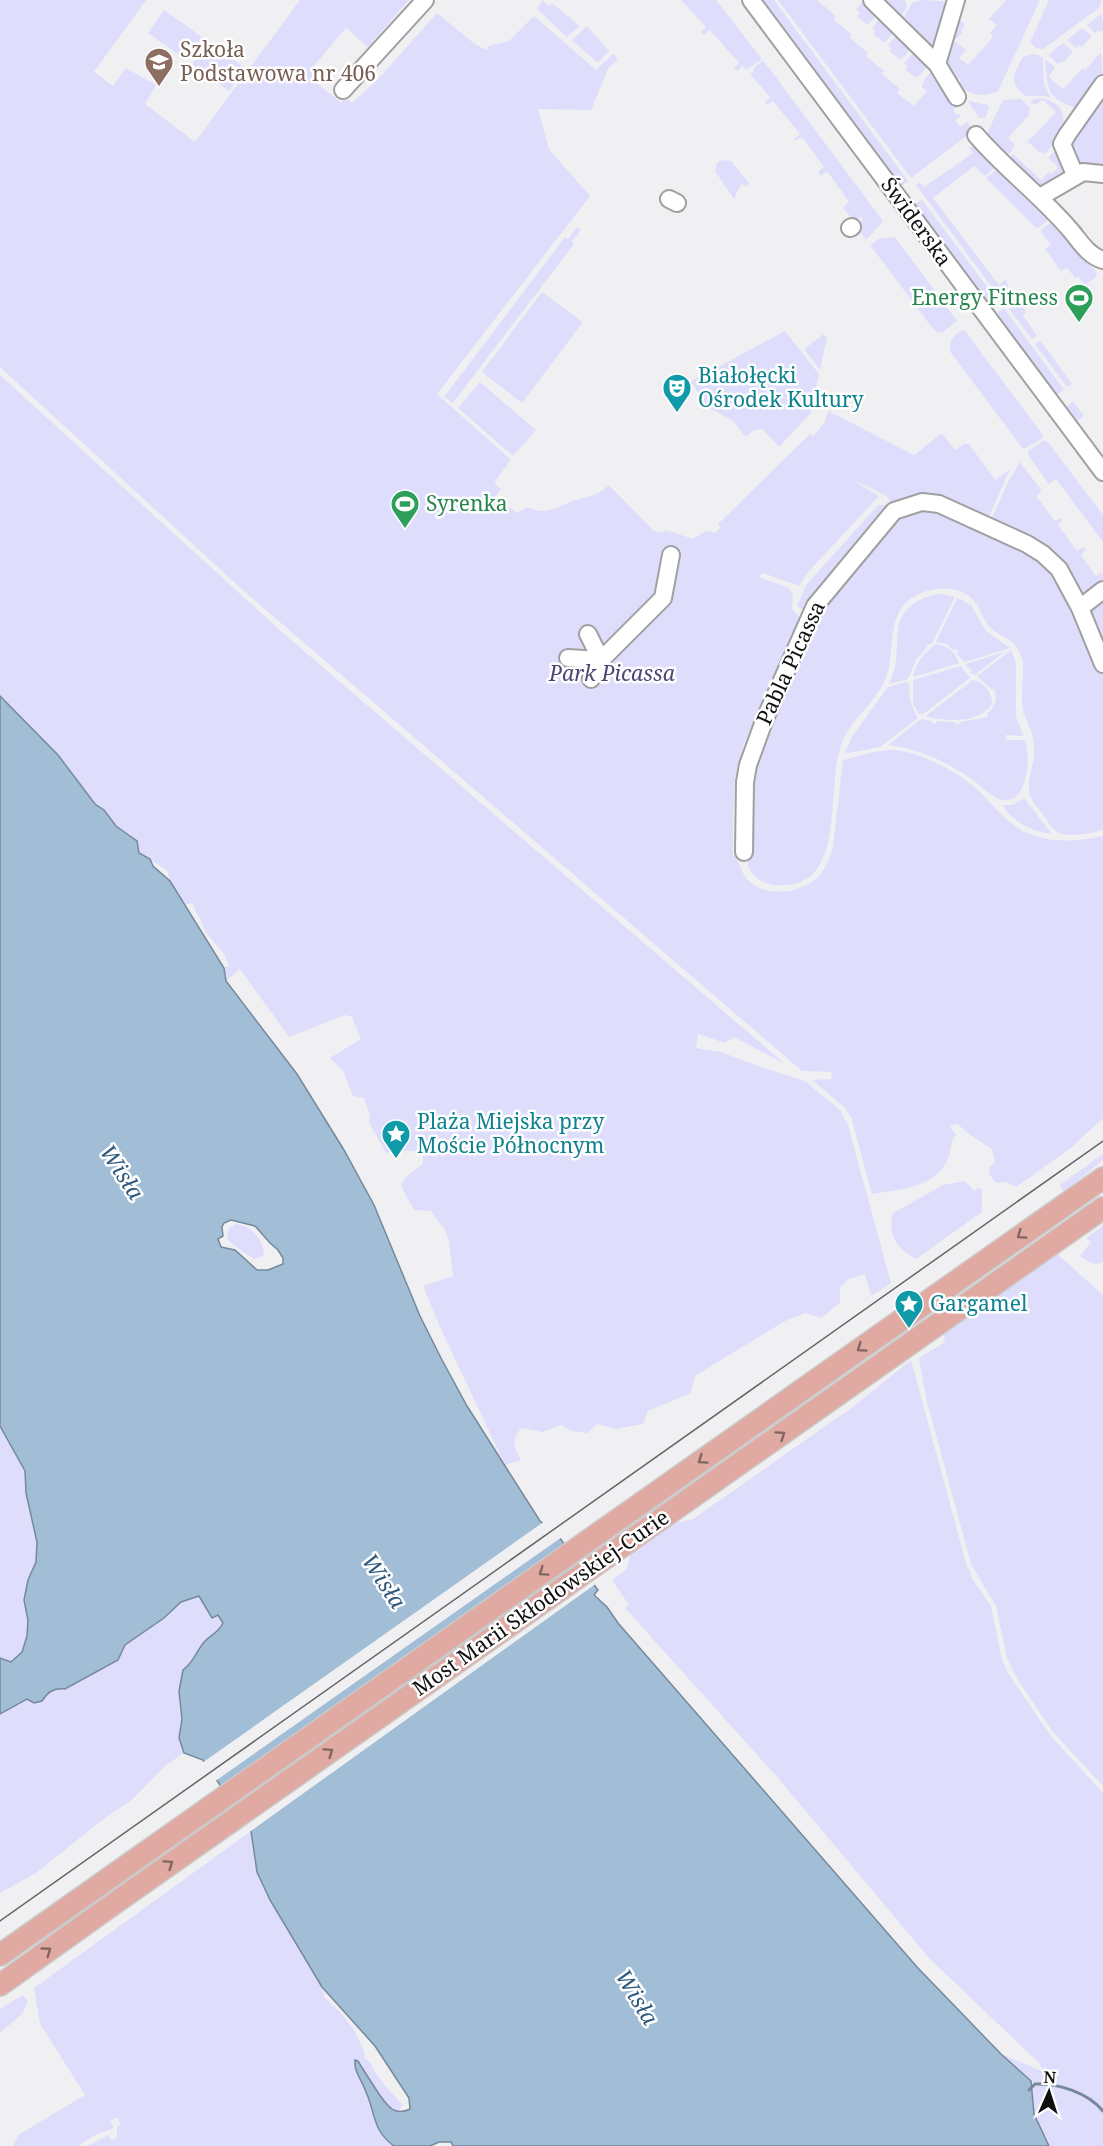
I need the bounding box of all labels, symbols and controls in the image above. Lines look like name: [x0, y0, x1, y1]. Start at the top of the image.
place label: Szkoła Podstawowa nr 406: [180, 35, 376, 87]
school or university icon: Szkoła Podstawowa nr 406: [143, 46, 175, 88]
street label: Świderska: [875, 171, 959, 272]
sports icon: Energy Fitness: [1063, 282, 1095, 324]
place label: Energy Fitness: [911, 283, 1058, 311]
place label: Białołęcki Ośrodek Kultury: [698, 361, 864, 413]
theatre icon: Białołęcki Ośrodek Kultury: [661, 372, 693, 414]
sports icon: Syrenka: [389, 488, 421, 530]
place label: Syrenka: [426, 489, 508, 517]
street label: Pabla Picassa: [749, 596, 831, 729]
park label: Park Picassa: [548, 659, 676, 687]
place label: Plaża Miejska przy Moście Północnym: [417, 1107, 605, 1159]
place icon: Plaża Miejska przy Moście Północnym: [380, 1118, 412, 1160]
water label: Wisła: [94, 1138, 152, 1205]
one-way arrow: [1016, 1228, 1027, 1239]
place icon: Gargamel: [893, 1288, 925, 1330]
place label: Gargamel: [930, 1289, 1028, 1317]
one-way arrow: [857, 1341, 868, 1352]
one-way arrow: [774, 1431, 785, 1442]
one-way arrow: [698, 1453, 709, 1464]
street label: Most Marii Skłodowskiej-Curie: [407, 1503, 674, 1702]
water label: Wisła: [356, 1547, 414, 1614]
one-way arrow: [538, 1565, 549, 1576]
one-way arrow: [322, 1748, 333, 1759]
one-way arrow: [163, 1860, 174, 1871]
one-way arrow: [41, 1947, 52, 1958]
water label: Wisła: [610, 1963, 666, 2030]
north arrow: [1019, 2062, 1079, 2122]
text: N: [1043, 2066, 1057, 2088]

